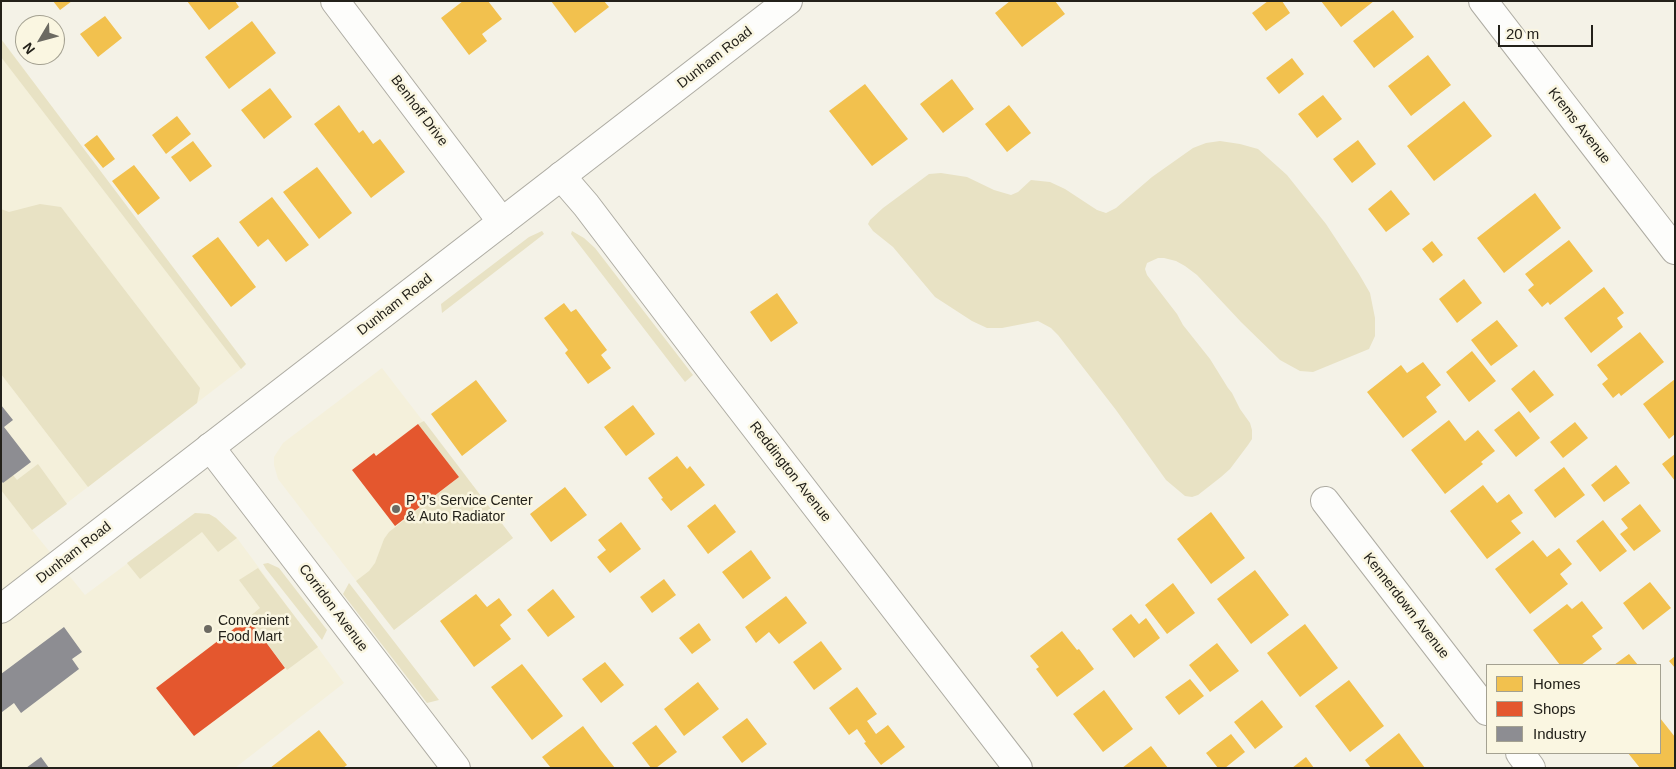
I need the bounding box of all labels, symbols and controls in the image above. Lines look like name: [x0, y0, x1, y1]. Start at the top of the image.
north arrow: [15, 15, 65, 65]
scale bar: [1501, 15, 1596, 47]
street label: Dunham Road: [674, 24, 756, 92]
text: 20 m: [1506, 25, 1539, 42]
text: N: [19, 40, 38, 57]
street label: Benhoff Drive: [387, 72, 451, 150]
street label: Krems Avenue: [1544, 85, 1614, 167]
street label: Dunham Road: [354, 271, 436, 339]
street label: Reddington Avenue: [746, 418, 834, 526]
place label: P J’s Service Center & Auto Radiator: [406, 493, 533, 526]
marker: P J’s Service Center & Auto Radiator: [390, 503, 402, 515]
street label: Dunham Road: [33, 519, 115, 587]
street label: Kennerdown Avenue: [1359, 550, 1453, 662]
street label: Corridon Avenue: [295, 561, 371, 655]
place label: Convenient Food Mart: [218, 613, 289, 646]
marker: Convenient Food Mart: [202, 623, 214, 635]
legend: [1486, 664, 1661, 754]
text: Homes: [1533, 675, 1581, 692]
text: Shops: [1533, 700, 1576, 717]
text: Industry: [1533, 725, 1586, 742]

